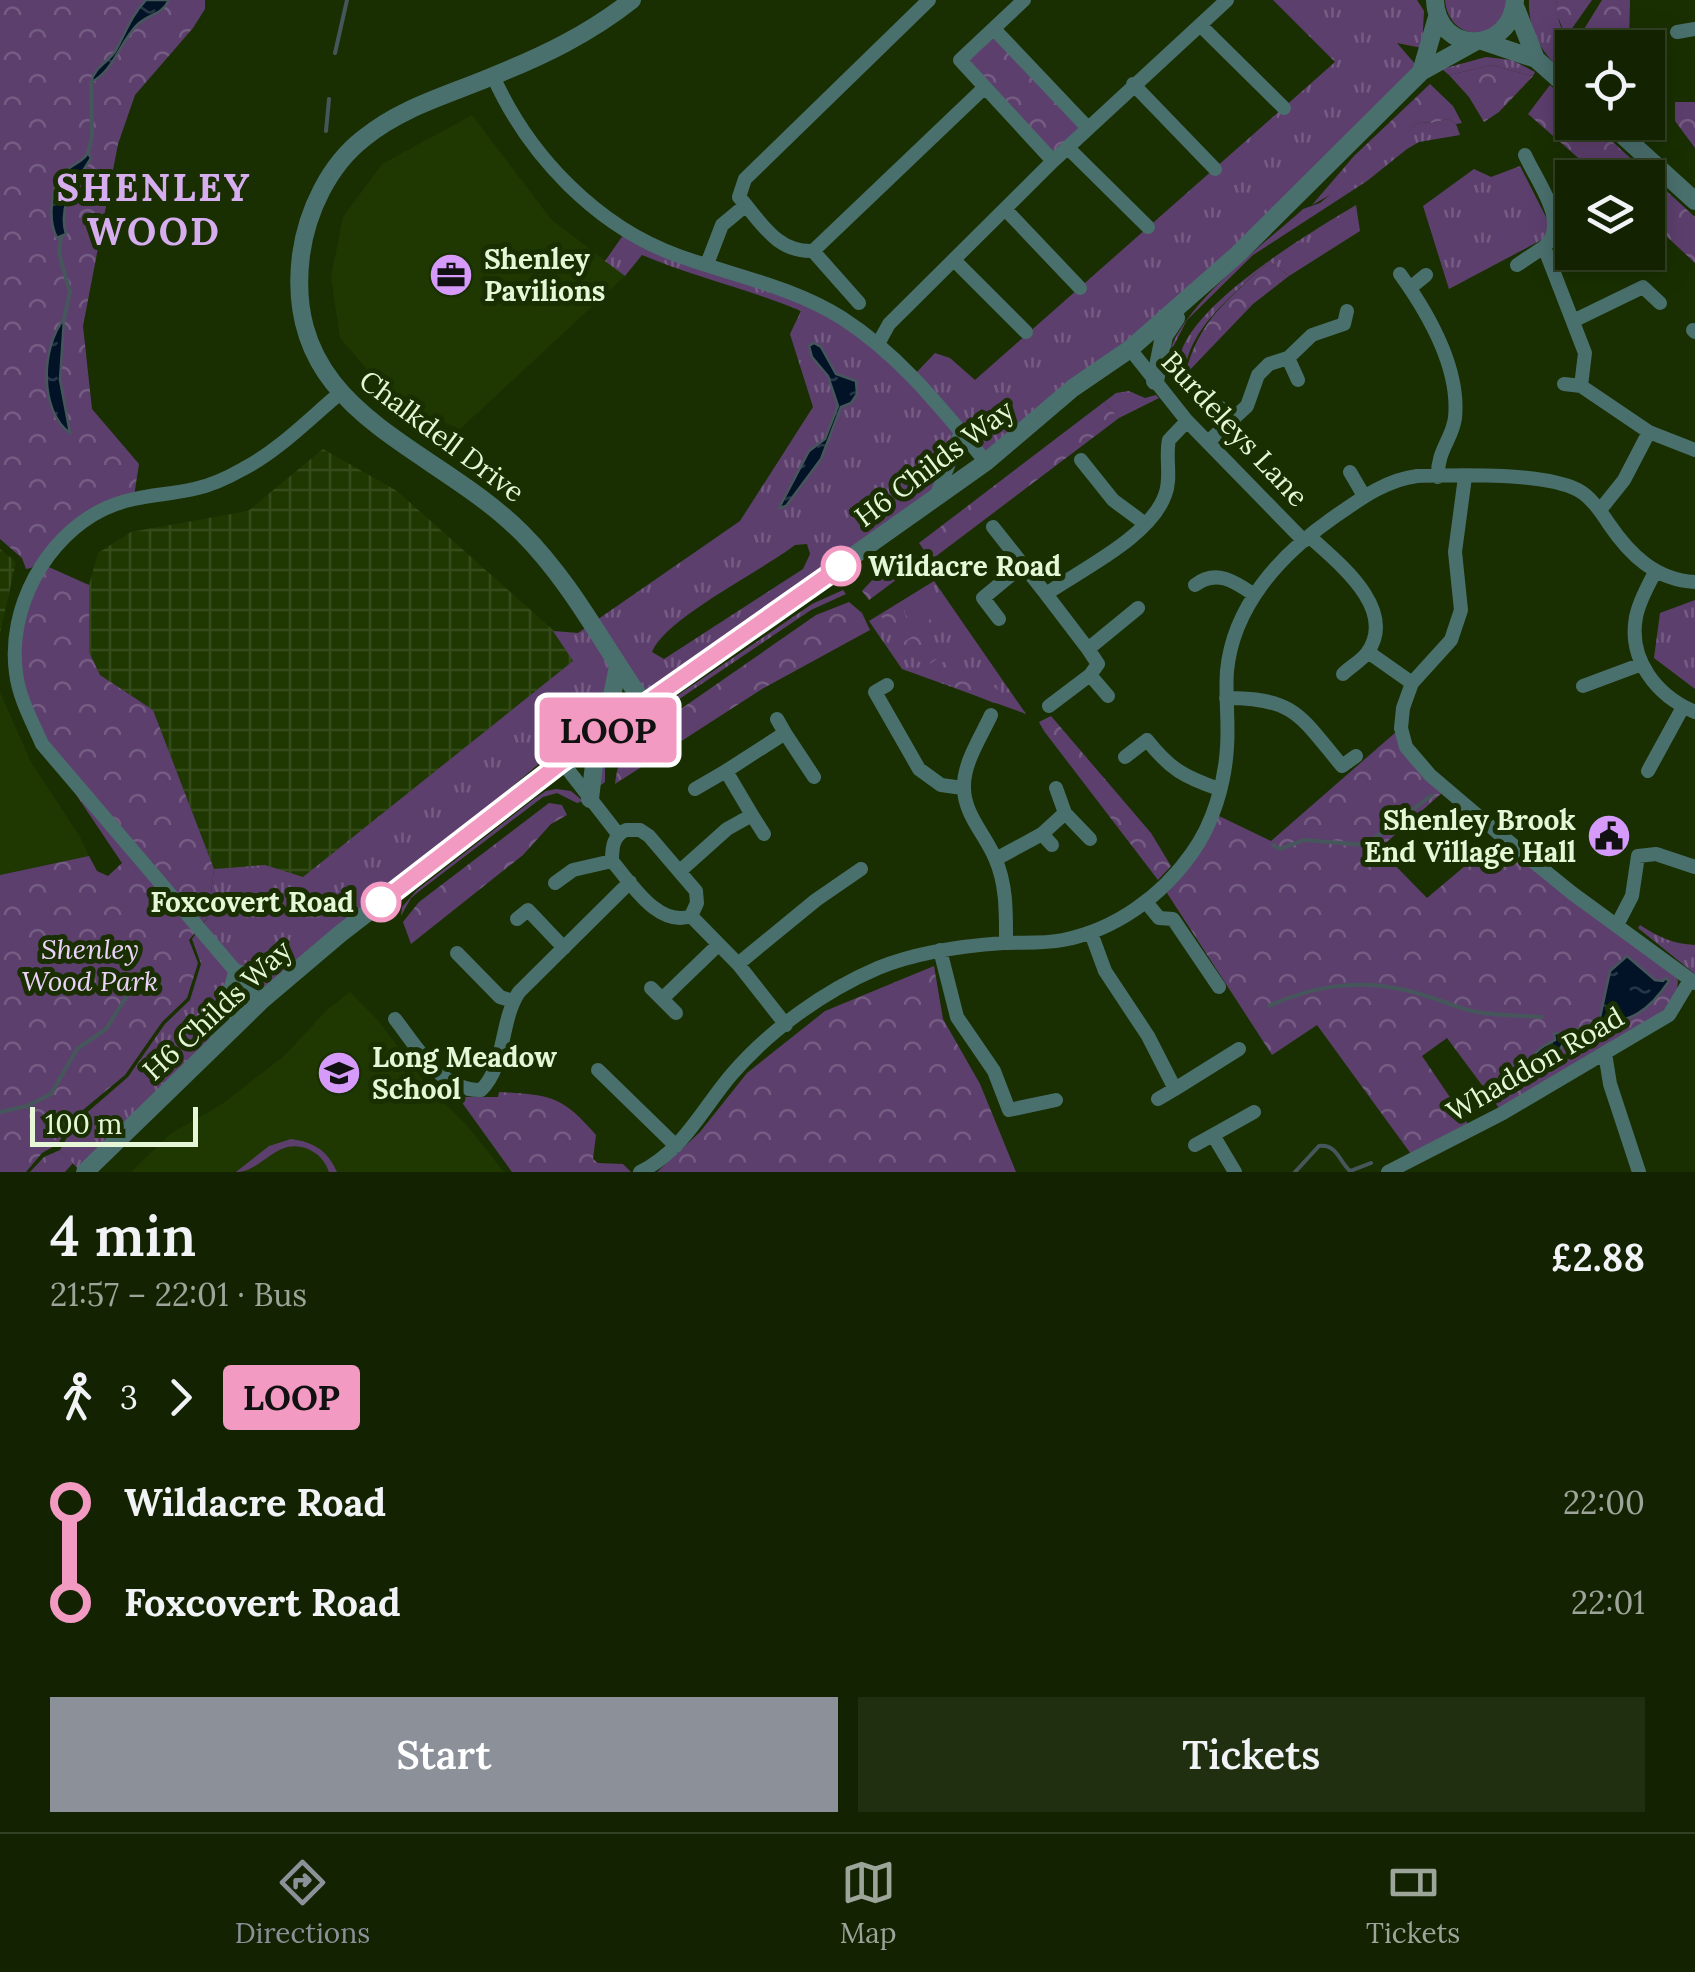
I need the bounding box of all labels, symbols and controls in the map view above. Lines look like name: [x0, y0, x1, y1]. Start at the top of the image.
map controls: [1555, 30, 1665, 270]
button: locate: [1555, 30, 1665, 140]
button: layers: [1555, 160, 1665, 270]
district label: SHENLEY WOOD: [56, 163, 252, 255]
place label: Shenley Pavilions: [484, 241, 605, 309]
office icon: Shenley Pavilions: [428, 252, 474, 298]
street label: Burdeleys Lane: [1154, 344, 1316, 514]
street label: Chalkdell Drive: [352, 362, 532, 510]
street label: H6 Childs Way: [847, 391, 1021, 535]
marker: Wildacre Road: [822, 547, 860, 585]
place label: Wildacre Road: [868, 548, 1061, 584]
line badge: LOOP: [538, 698, 678, 762]
text: LOOP: [560, 708, 656, 753]
place label: Shenley Brook End Village Hall: [1364, 802, 1576, 870]
public building icon: Shenley Brook End Village Hall: [1586, 813, 1632, 859]
marker: Foxcovert Road: [362, 883, 400, 921]
place label: Foxcovert Road: [150, 884, 354, 920]
park label: Shenley Wood Park: [22, 931, 158, 999]
street label: H6 Childs Way: [135, 932, 299, 1088]
street label: Whaddon Road: [1440, 999, 1630, 1129]
place label: Long Meadow School: [372, 1039, 557, 1107]
school or university icon: Long Meadow School: [316, 1050, 362, 1096]
scale bar: [30, 1102, 198, 1146]
text: 100 m: [45, 1106, 122, 1142]
text: 4 min: [50, 1201, 196, 1271]
text: £2.88: [1551, 1233, 1645, 1281]
text: 21:57 – 22:01 · Bus: [50, 1274, 307, 1315]
icon: walk: [50, 1370, 105, 1425]
icon: forward: [153, 1370, 208, 1425]
text: LOOP: [243, 1375, 340, 1420]
text: 3: [120, 1377, 138, 1418]
text: Wildacre Road: [124, 1478, 386, 1526]
text: 22:00: [1563, 1482, 1645, 1523]
text: Foxcovert Road: [124, 1578, 401, 1626]
text: 22:01: [1571, 1582, 1645, 1623]
button: Start: [50, 1697, 838, 1812]
button: Tickets: [858, 1697, 1645, 1812]
tab: Directions: [235, 1855, 370, 1951]
tab: Map: [840, 1855, 897, 1951]
tab: Tickets: [1366, 1855, 1460, 1951]

